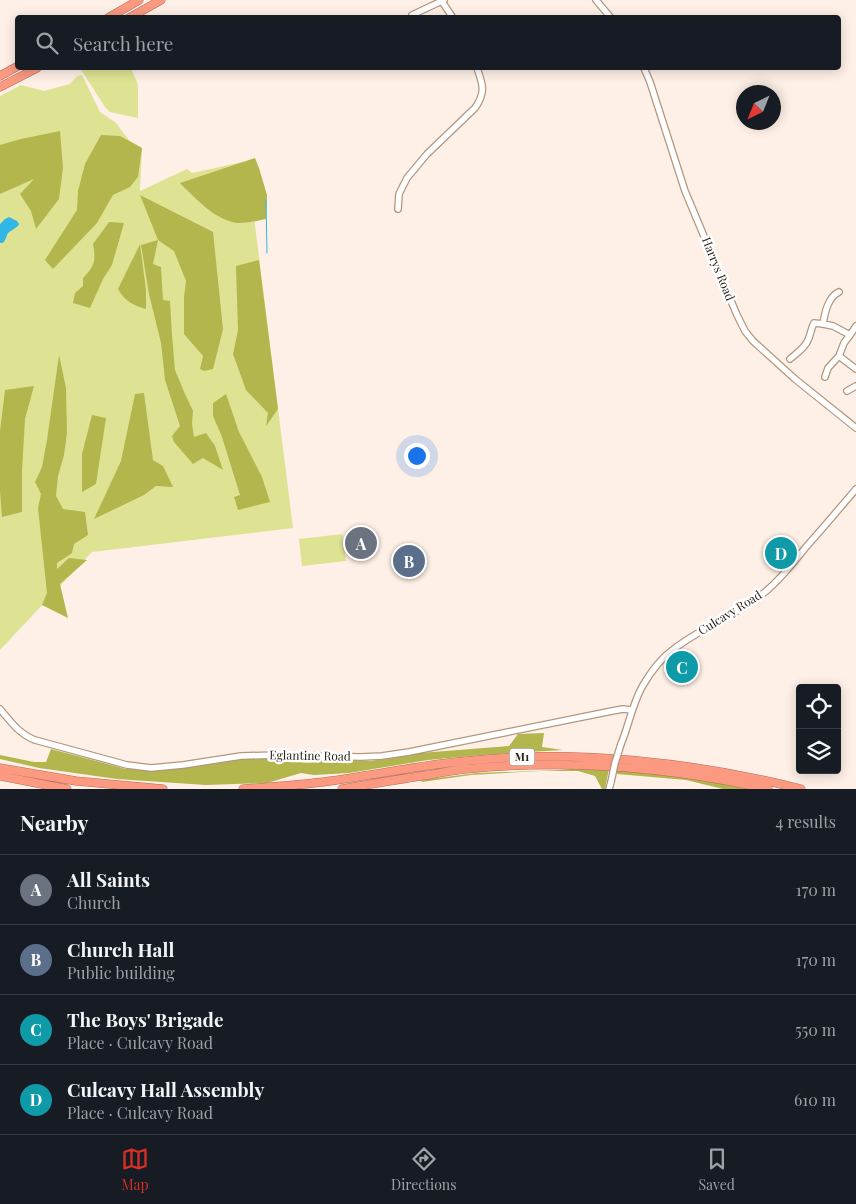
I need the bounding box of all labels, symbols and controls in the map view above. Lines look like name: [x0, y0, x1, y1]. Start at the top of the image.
search box: [15, 15, 841, 70]
icon: search: [33, 29, 61, 57]
text: Search here: [73, 30, 173, 56]
north arrow: [736, 85, 781, 130]
street label: Harrys Road: [699, 234, 739, 303]
your location: [404, 443, 430, 469]
pin: A: [345, 524, 377, 562]
pin: D: [765, 534, 797, 572]
pin: B: [393, 542, 425, 580]
street label: Culcavy Road: [695, 586, 764, 638]
pin: C: [666, 648, 698, 686]
map controls: [796, 684, 841, 774]
button: locate: [796, 684, 841, 729]
button: layers: [796, 729, 841, 774]
street label: Eglantine Road: [269, 746, 351, 764]
road number: M1: [510, 749, 534, 766]
text: Nearby: [20, 808, 89, 836]
text: 4 results: [775, 811, 836, 832]
text: All Saints: [67, 866, 150, 892]
text: A: [31, 879, 41, 900]
text: 170 m: [796, 879, 836, 900]
text: Church: [67, 892, 121, 913]
text: Church Hall: [67, 936, 174, 962]
text: B: [31, 949, 41, 970]
text: 170 m: [796, 949, 836, 970]
text: Public building: [67, 962, 175, 983]
text: The Boys' Brigade: [67, 1006, 224, 1032]
text: C: [30, 1019, 42, 1040]
text: 550 m: [795, 1019, 836, 1040]
text: Place · Culcavy Road: [67, 1032, 213, 1053]
text: Culcavy Hall Assembly: [67, 1076, 264, 1102]
text: D: [30, 1089, 42, 1110]
text: 610 m: [794, 1089, 836, 1110]
text: Place · Culcavy Road: [67, 1102, 213, 1123]
tab: Map: [121, 1145, 149, 1194]
tab: Directions: [391, 1145, 456, 1194]
tab: Saved: [699, 1145, 735, 1194]

